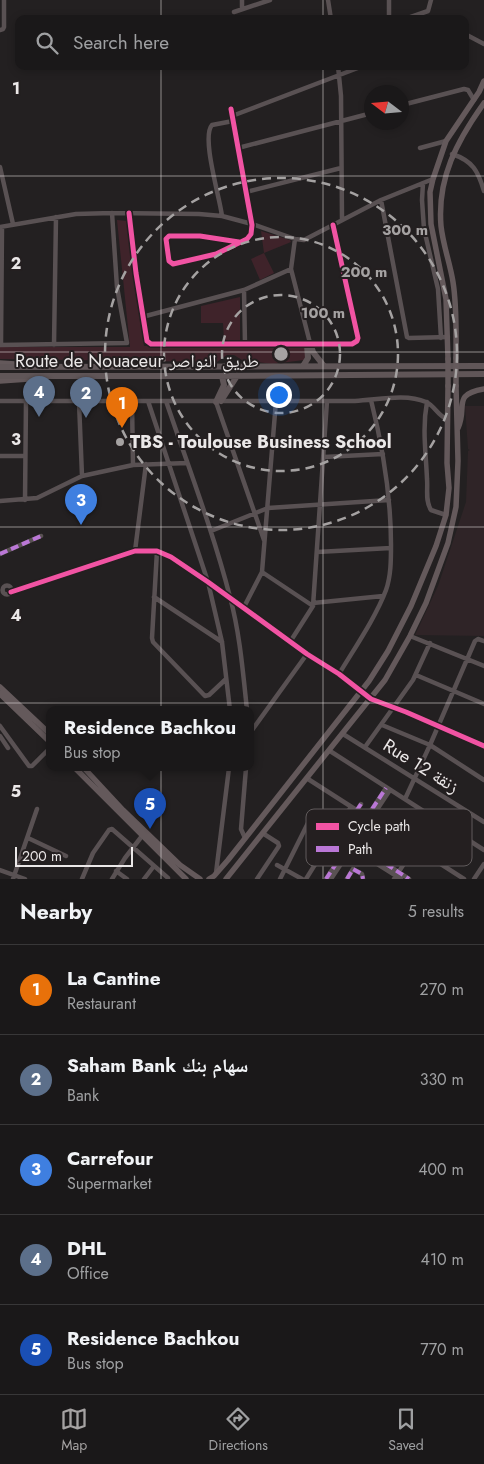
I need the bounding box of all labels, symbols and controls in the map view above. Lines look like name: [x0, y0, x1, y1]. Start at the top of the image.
search box: [15, 15, 469, 70]
icon: search: [33, 29, 61, 57]
text: Search here: [73, 29, 169, 56]
text: 1: [12, 77, 20, 100]
north arrow: [364, 85, 409, 130]
text: 300 m: [382, 219, 428, 241]
text: 2: [11, 252, 21, 275]
text: 200 m: [341, 261, 387, 283]
text: 100 m: [301, 302, 345, 324]
centre of rings: [272, 345, 290, 363]
street label: Route de Nouaceur طريق النواصر: [15, 348, 259, 374]
pin: 4: [23, 376, 55, 417]
pin: 2: [70, 377, 102, 418]
your location: [266, 382, 292, 408]
pin: 1: [106, 387, 138, 428]
text: 3: [11, 428, 21, 451]
place label: TBS - Toulouse Business School: [130, 429, 392, 455]
marker: TBS - Toulouse Business School: [114, 436, 126, 448]
pin: 3: [65, 484, 97, 525]
text: 4: [10, 604, 22, 627]
popup: [46, 706, 254, 771]
text: Residence Bachkou: [64, 714, 236, 741]
street label: Rue 12 زنقة: [378, 732, 464, 800]
text: Bus stop: [64, 741, 121, 764]
text: 5: [11, 780, 21, 803]
pin: 5: [134, 788, 166, 829]
legend: [306, 809, 472, 866]
text: Cycle path: [348, 816, 410, 836]
text: Path: [348, 839, 373, 859]
scale bar: [15, 844, 132, 867]
text: 200 m: [22, 846, 62, 866]
text: Nearby: [20, 897, 92, 927]
text: 5 results: [408, 900, 464, 923]
text: La Cantine: [67, 965, 161, 992]
text: 1: [32, 978, 40, 1001]
text: 270 m: [420, 978, 464, 1001]
text: Restaurant: [67, 992, 136, 1015]
text: Saham Bank سهام بنك: [67, 1052, 248, 1079]
text: 2: [31, 1068, 41, 1091]
text: 330 m: [420, 1068, 464, 1091]
text: Bank: [67, 1084, 99, 1107]
text: Carrefour: [67, 1145, 153, 1172]
text: 3: [31, 1158, 41, 1181]
text: 400 m: [418, 1158, 464, 1181]
text: Supermarket: [67, 1172, 152, 1195]
text: DHL: [67, 1235, 106, 1262]
text: 4: [30, 1248, 42, 1271]
text: 410 m: [421, 1248, 464, 1271]
text: Office: [67, 1262, 109, 1285]
text: Residence Bachkou: [67, 1325, 239, 1352]
text: 5: [31, 1338, 41, 1361]
text: 770 m: [420, 1338, 464, 1361]
text: Bus stop: [67, 1352, 124, 1375]
tab: Map: [60, 1405, 88, 1455]
tab: Directions: [209, 1405, 268, 1455]
tab: Saved: [388, 1405, 424, 1455]

